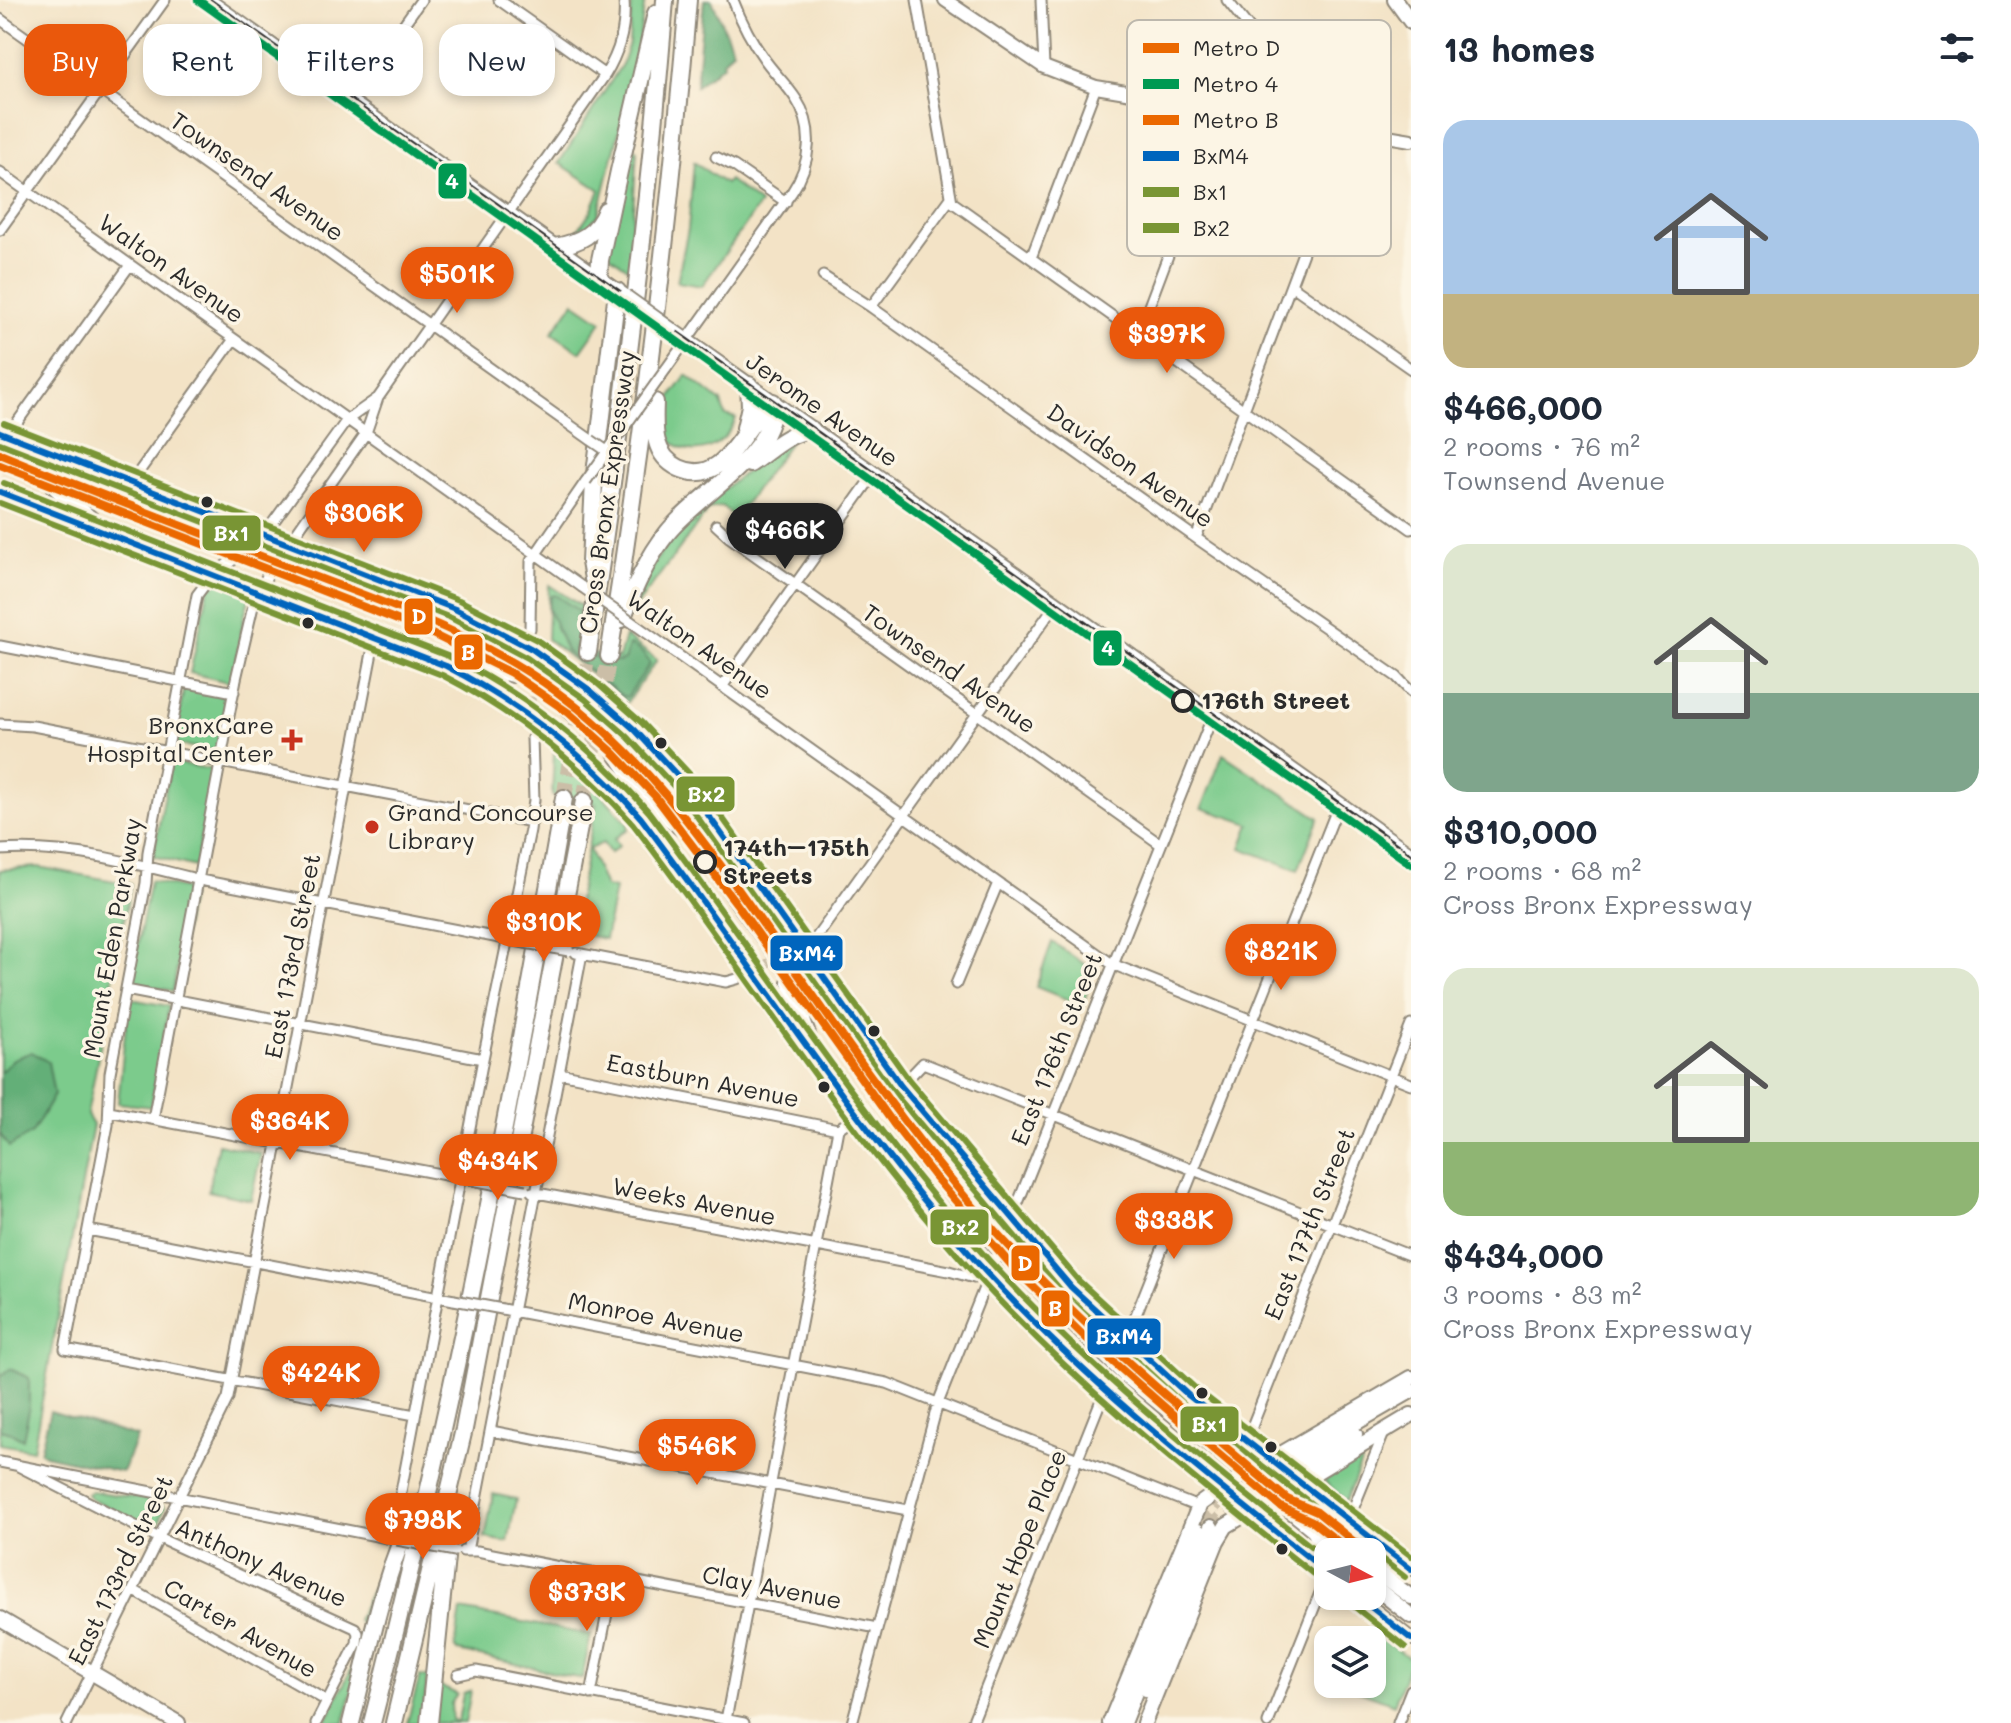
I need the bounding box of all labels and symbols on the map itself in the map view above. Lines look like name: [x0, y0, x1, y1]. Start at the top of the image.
legend: [1127, 20, 1391, 256]
text: Metro D: [1193, 33, 1280, 62]
text: Metro 4: [1193, 69, 1278, 98]
street label: Townsend Avenue: [165, 104, 351, 247]
text: Metro B: [1193, 105, 1279, 134]
text: BxM4: [1193, 141, 1248, 170]
line badge: 4: [437, 162, 468, 200]
text: 4: [445, 166, 459, 195]
text: Bx1: [1193, 177, 1228, 206]
street label: Walton Avenue: [93, 206, 251, 329]
text: Bx2: [1193, 213, 1230, 242]
pin: $501K: [401, 247, 513, 315]
pin: $397K: [1111, 307, 1223, 375]
street label: Jerome Avenue: [741, 345, 905, 473]
street label: Cross Bronx Expressway: [571, 348, 642, 636]
street label: Davidson Avenue: [1041, 396, 1220, 534]
pin: $306K: [308, 486, 420, 554]
unlabelled marker: [199, 494, 215, 510]
pin: $466K: [729, 503, 841, 571]
line badge: Bx1: [201, 514, 262, 552]
text: Bx1: [213, 518, 249, 547]
street label: Walton Avenue: [621, 582, 779, 705]
street label: Townsend Avenue: [857, 596, 1043, 739]
line badge: D: [403, 597, 434, 636]
text: D: [411, 601, 427, 630]
unlabelled marker: [300, 615, 316, 631]
line badge: 4: [1092, 629, 1123, 667]
line badge: B: [453, 633, 484, 671]
text: 4: [1101, 633, 1115, 662]
text: B: [461, 637, 475, 666]
place label: 176th Street: [1201, 684, 1350, 715]
marker: 176th Street: [1172, 690, 1194, 712]
place label: BronxCare Hospital Center: [87, 709, 274, 768]
marker: BronxCare Hospital Center: [281, 729, 303, 751]
unlabelled marker: [653, 735, 669, 751]
line badge: Bx2: [675, 775, 736, 813]
text: Bx2: [687, 779, 725, 808]
place label: Grand Concourse Library: [388, 796, 594, 855]
street label: Mount Eden Parkway: [75, 815, 148, 1060]
marker: Grand Concourse Library: [363, 818, 381, 836]
place label: 174th–175th Streets: [723, 831, 869, 890]
street label: East 173rd Street: [256, 851, 327, 1061]
marker: 174th–175th Streets: [694, 851, 716, 873]
pin: $310K: [488, 895, 600, 963]
pin: $821K: [1225, 924, 1337, 992]
line badge: BxM4: [769, 934, 844, 972]
text: BxM4: [778, 938, 836, 967]
street label: East 176th Street: [1003, 947, 1108, 1149]
unlabelled marker: [866, 1023, 882, 1039]
street label: Eastburn Avenue: [604, 1046, 802, 1113]
unlabelled marker: [816, 1079, 832, 1095]
pin: $364K: [234, 1094, 346, 1162]
street label: East 177th Street: [1256, 1123, 1361, 1324]
pin: $434K: [442, 1134, 554, 1202]
street label: Weeks Avenue: [610, 1169, 779, 1232]
pin: $338K: [1118, 1193, 1230, 1261]
line badge: Bx2: [929, 1208, 990, 1246]
text: Bx2: [941, 1212, 979, 1241]
line badge: D: [1010, 1244, 1041, 1282]
text: D: [1017, 1248, 1033, 1277]
street label: Monroe Avenue: [566, 1284, 747, 1349]
line badge: B: [1040, 1289, 1071, 1328]
text: B: [1048, 1293, 1062, 1322]
line badge: BxM4: [1086, 1317, 1162, 1356]
text: BxM4: [1095, 1321, 1153, 1350]
pin: $424K: [265, 1346, 377, 1414]
unlabelled marker: [1194, 1385, 1210, 1401]
line badge: Bx1: [1179, 1405, 1240, 1443]
text: Bx1: [1191, 1409, 1227, 1438]
pin: $546K: [641, 1419, 753, 1487]
unlabelled marker: [1263, 1439, 1279, 1455]
street label: Mount Hope Place: [965, 1445, 1073, 1652]
street label: East 173rd Street: [60, 1469, 179, 1670]
pin: $798K: [367, 1493, 479, 1561]
street label: Anthony Avenue: [171, 1510, 352, 1613]
north arrow: [1314, 1538, 1386, 1610]
unlabelled marker: [1274, 1541, 1290, 1557]
street label: Clay Avenue: [700, 1558, 845, 1615]
pin: $373K: [531, 1565, 643, 1633]
street label: Carter Avenue: [158, 1571, 323, 1684]

